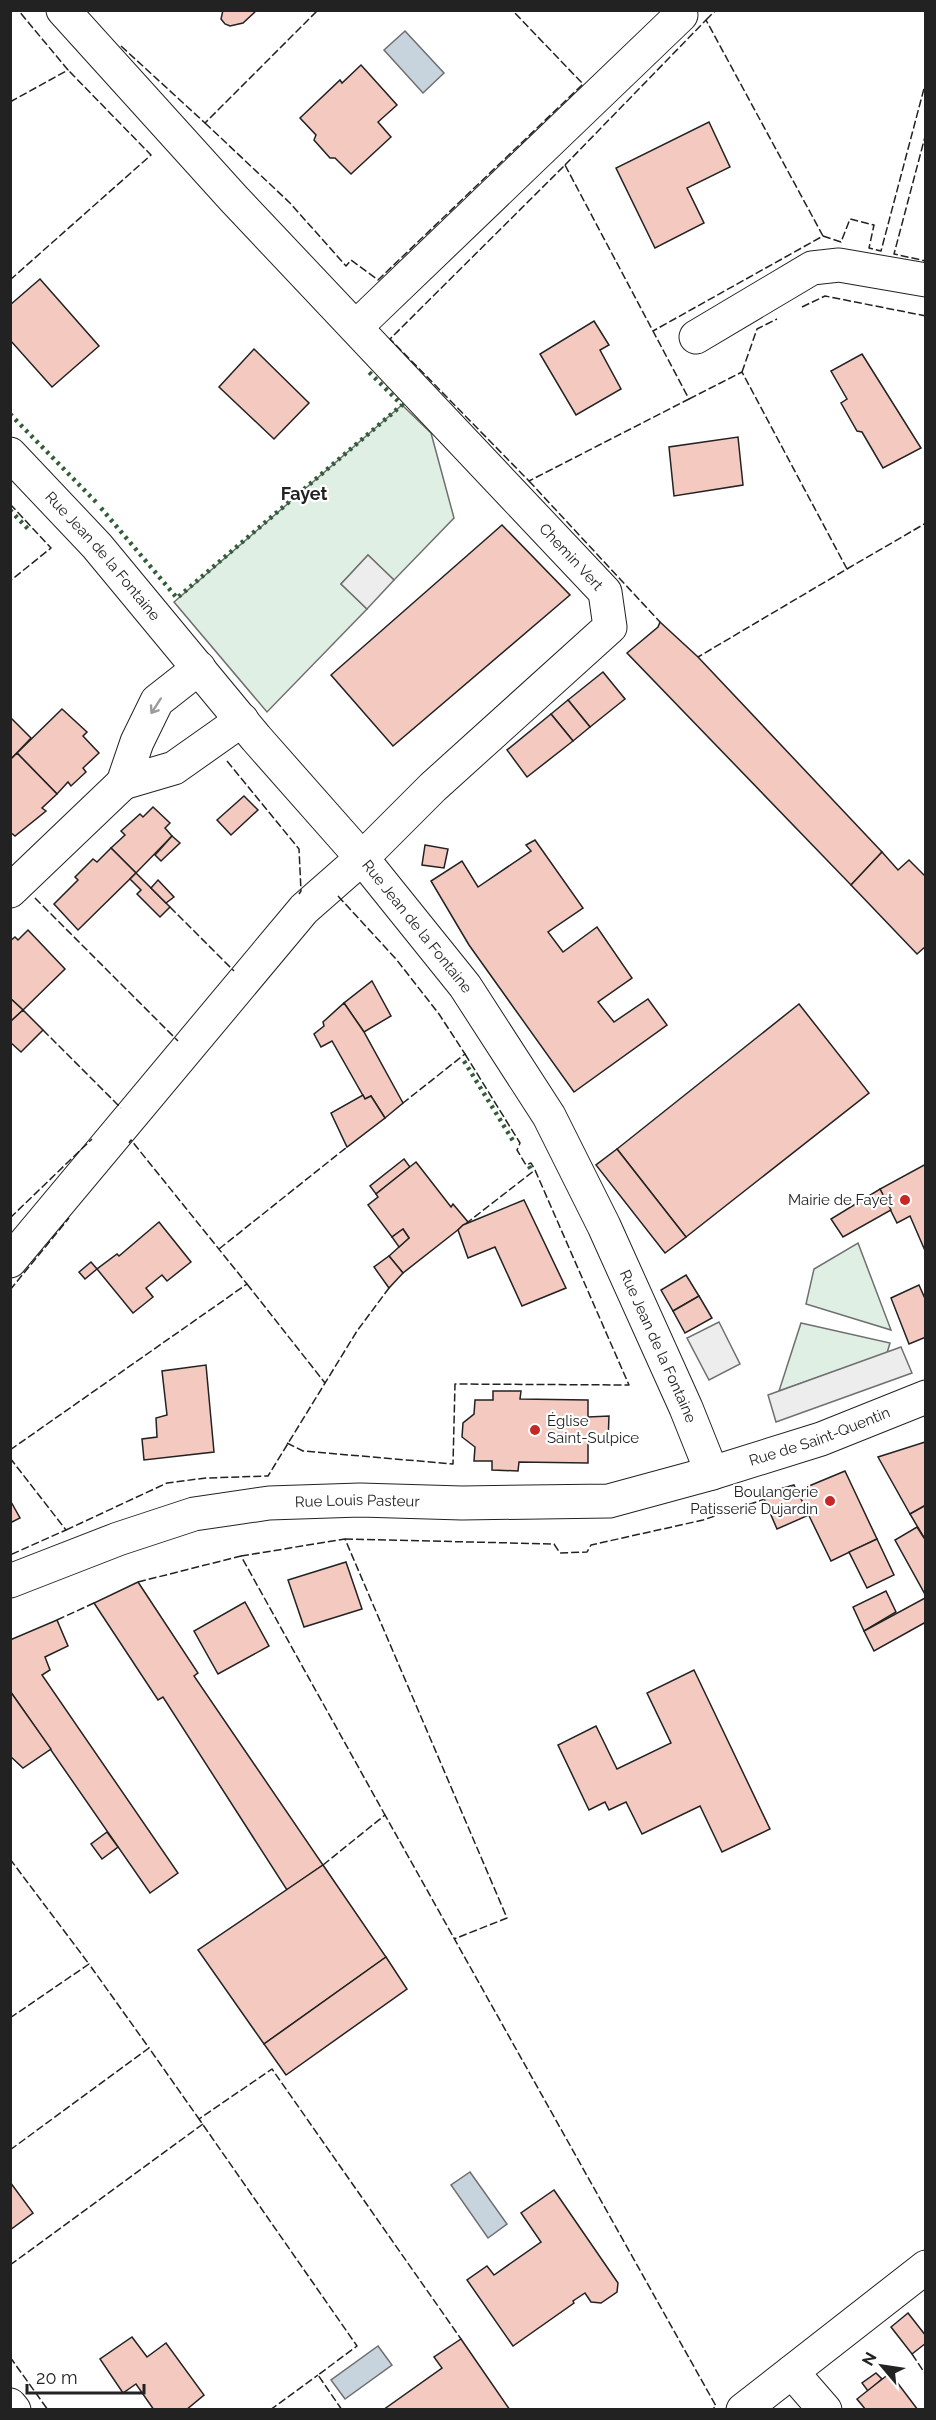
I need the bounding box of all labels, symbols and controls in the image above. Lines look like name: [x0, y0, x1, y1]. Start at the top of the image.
district label: Fayet: [281, 483, 327, 504]
street label: Rue Jean de la Fontaine: [41, 488, 164, 624]
street label: Chemin Vert: [535, 520, 607, 594]
one-way arrow: [149, 698, 162, 715]
street label: Rue Jean de la Fontaine: [358, 856, 476, 997]
place label: Mairie de Fayet: [788, 1191, 893, 1209]
marker: Mairie de Fayet: [898, 1193, 912, 1207]
street label: Rue Jean de la Fontaine: [616, 1267, 700, 1426]
street label: Rue de Saint-Quentin: [747, 1403, 893, 1470]
place label: Église Saint-Sulpice: [547, 1412, 639, 1447]
marker: Église Saint-Sulpice: [528, 1423, 542, 1437]
place label: Boulangerie Patisserie Dujardin: [690, 1483, 818, 1518]
street label: Rue Louis Pasteur: [295, 1491, 421, 1511]
marker: Boulangerie Patisserie Dujardin: [823, 1494, 837, 1508]
north arrow: [852, 2336, 912, 2396]
text: N: [858, 2349, 881, 2369]
scale bar: [27, 2357, 144, 2395]
text: 20 m: [36, 2367, 78, 2388]

